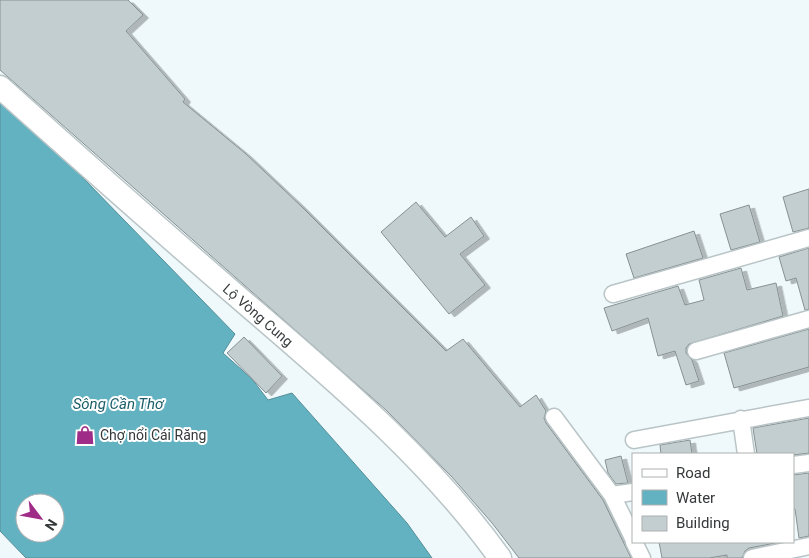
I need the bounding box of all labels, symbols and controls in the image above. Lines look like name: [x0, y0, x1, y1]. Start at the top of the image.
street label: Lộ Vòng Cung: [220, 280, 296, 350]
water label: Sông Cần Thơ: [73, 395, 165, 413]
shop icon: Chợ nổi Cái Răng: [74, 424, 96, 446]
place label: Chợ nổi Cái Răng: [100, 427, 206, 443]
legend: [632, 453, 794, 543]
text: Road: [676, 464, 710, 482]
text: Water: [676, 489, 715, 507]
north arrow: [15, 493, 65, 543]
text: Building: [676, 514, 730, 532]
text: N: [42, 516, 60, 533]

